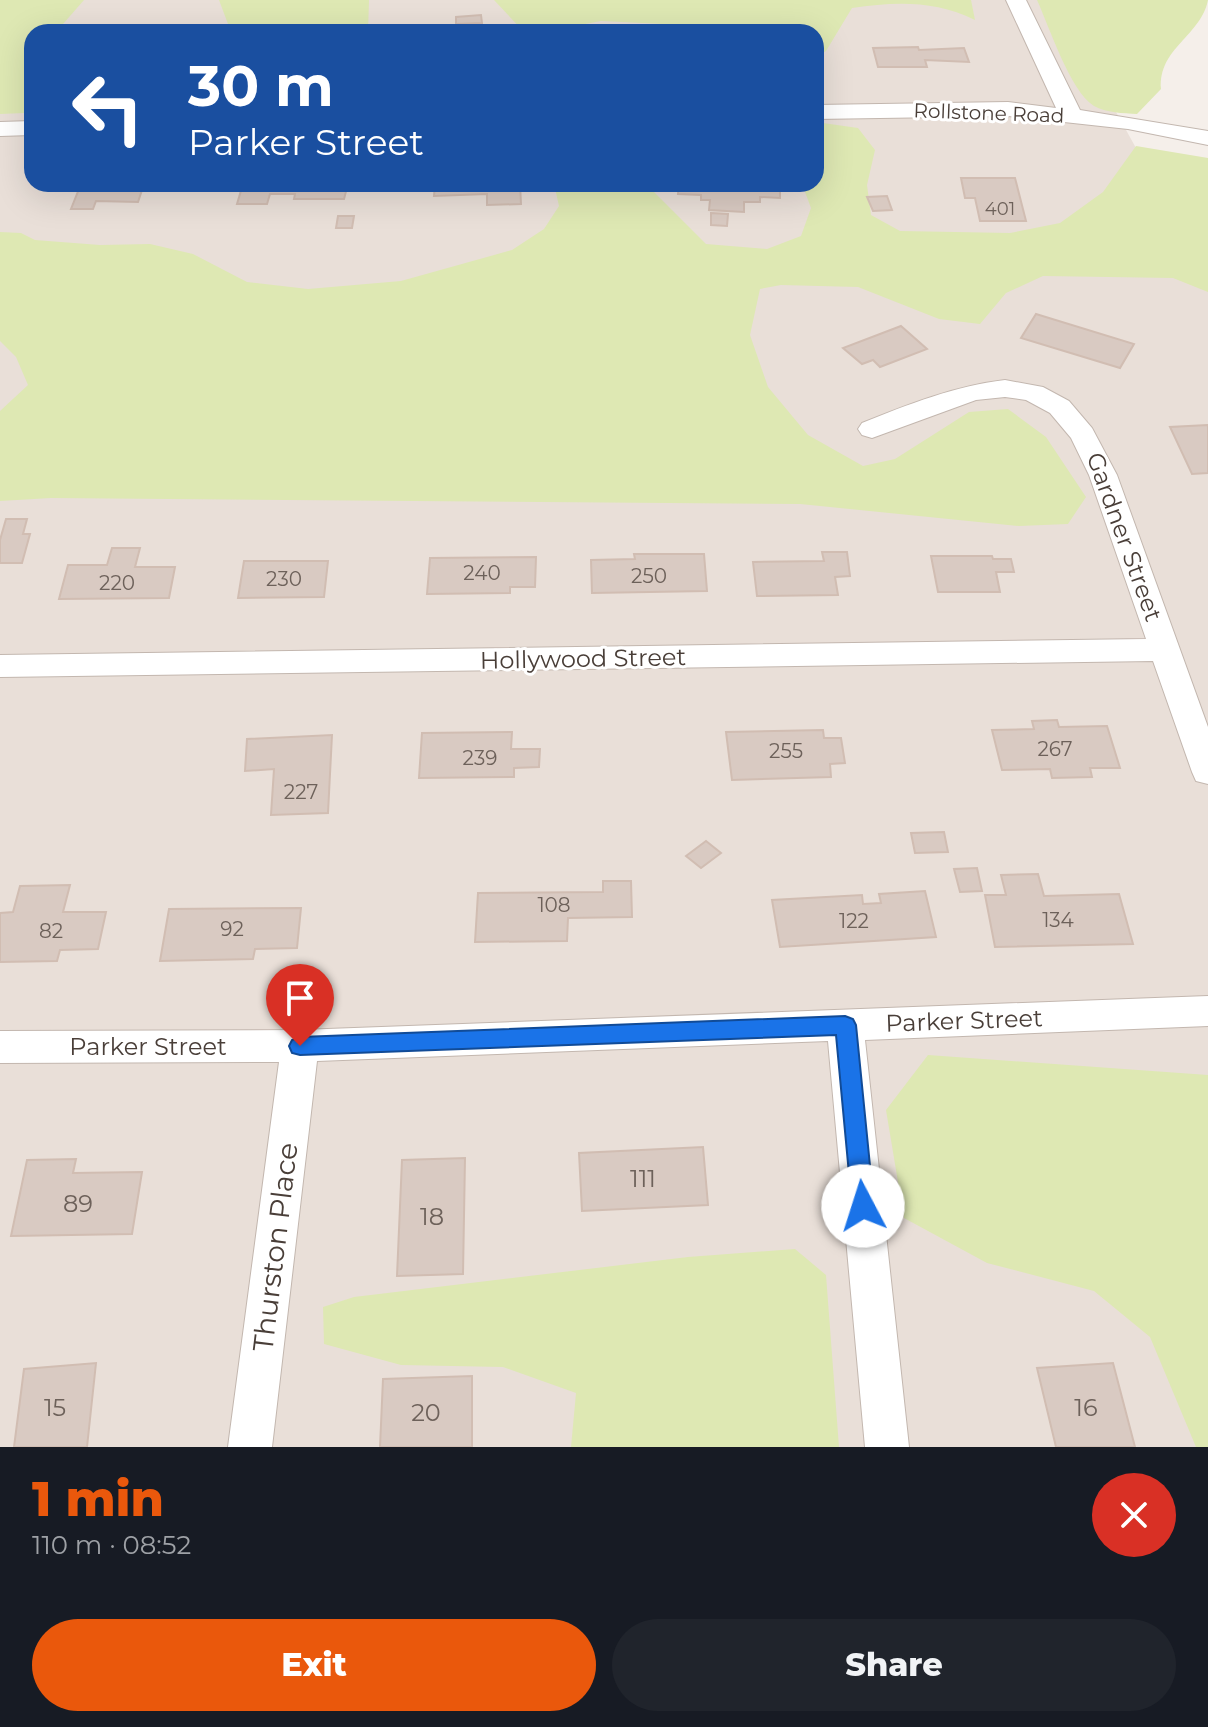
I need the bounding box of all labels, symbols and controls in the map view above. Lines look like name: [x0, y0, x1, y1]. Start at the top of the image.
text: 30 m: [188, 52, 334, 120]
icon: left: [56, 56, 160, 160]
street label: Rollstone Road: [913, 98, 1065, 128]
text: Parker Street: [188, 120, 424, 164]
house number: 401: [985, 198, 1015, 220]
street label: Gardner Street: [1080, 448, 1169, 625]
house number: 240: [463, 561, 501, 585]
house number: 250: [631, 564, 667, 588]
house number: 230: [266, 567, 302, 591]
house number: 220: [99, 571, 135, 595]
street label: Hollywood Street: [480, 642, 687, 675]
house number: 267: [1037, 737, 1073, 761]
house number: 255: [769, 739, 803, 763]
house number: 239: [463, 746, 497, 770]
house number: 227: [284, 780, 318, 804]
house number: 108: [537, 893, 571, 917]
house number: 134: [1042, 908, 1074, 932]
house number: 122: [839, 909, 869, 933]
house number: 92: [220, 917, 244, 941]
house number: 82: [39, 919, 63, 943]
pin: [266, 964, 334, 1046]
icon: arrive: [278, 976, 322, 1020]
street label: Parker Street: [885, 1003, 1043, 1038]
street label: Parker Street: [69, 1032, 227, 1061]
street label: Thurston Place: [245, 1141, 305, 1353]
house number: 111: [630, 1164, 656, 1193]
position arrow: [821, 1164, 905, 1248]
house number: 89: [63, 1189, 93, 1218]
house number: 18: [420, 1202, 444, 1231]
house number: 15: [44, 1393, 66, 1422]
house number: 16: [1074, 1393, 1098, 1422]
house number: 20: [411, 1398, 441, 1427]
text: 1 min: [32, 1470, 164, 1528]
button: close: [1092, 1473, 1176, 1557]
text: 110 m · 08:52: [32, 1529, 191, 1561]
button: Exit: [32, 1619, 596, 1711]
button: Share: [612, 1619, 1176, 1711]

